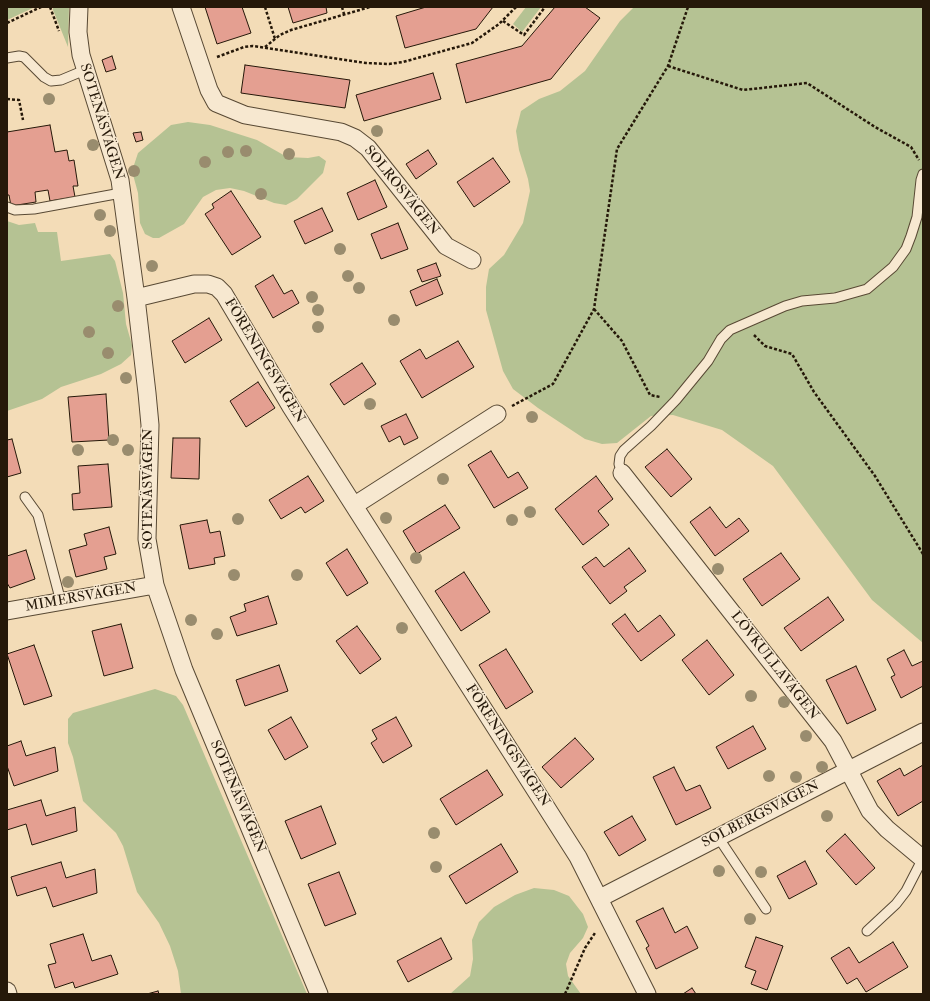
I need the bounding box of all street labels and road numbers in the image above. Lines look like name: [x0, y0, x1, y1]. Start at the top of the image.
street label: SOTENÄSVÄGEN: [75, 62, 127, 182]
street label: SOLROSVÄGEN: [360, 143, 442, 239]
street label: FÖRENINGSVÄGEN: [220, 296, 308, 426]
street label: SOTENÄSVÄGEN: [141, 429, 157, 549]
street label: MIMERSVÄGEN: [24, 580, 138, 616]
street label: LÖVKULLAVÄGEN: [726, 608, 822, 724]
street label: FÖRENINGSVÄGEN: [461, 682, 553, 810]
street label: SOTENÄSVÄGEN: [206, 738, 268, 856]
street label: SOLBERGSVÄGEN: [699, 778, 823, 852]

